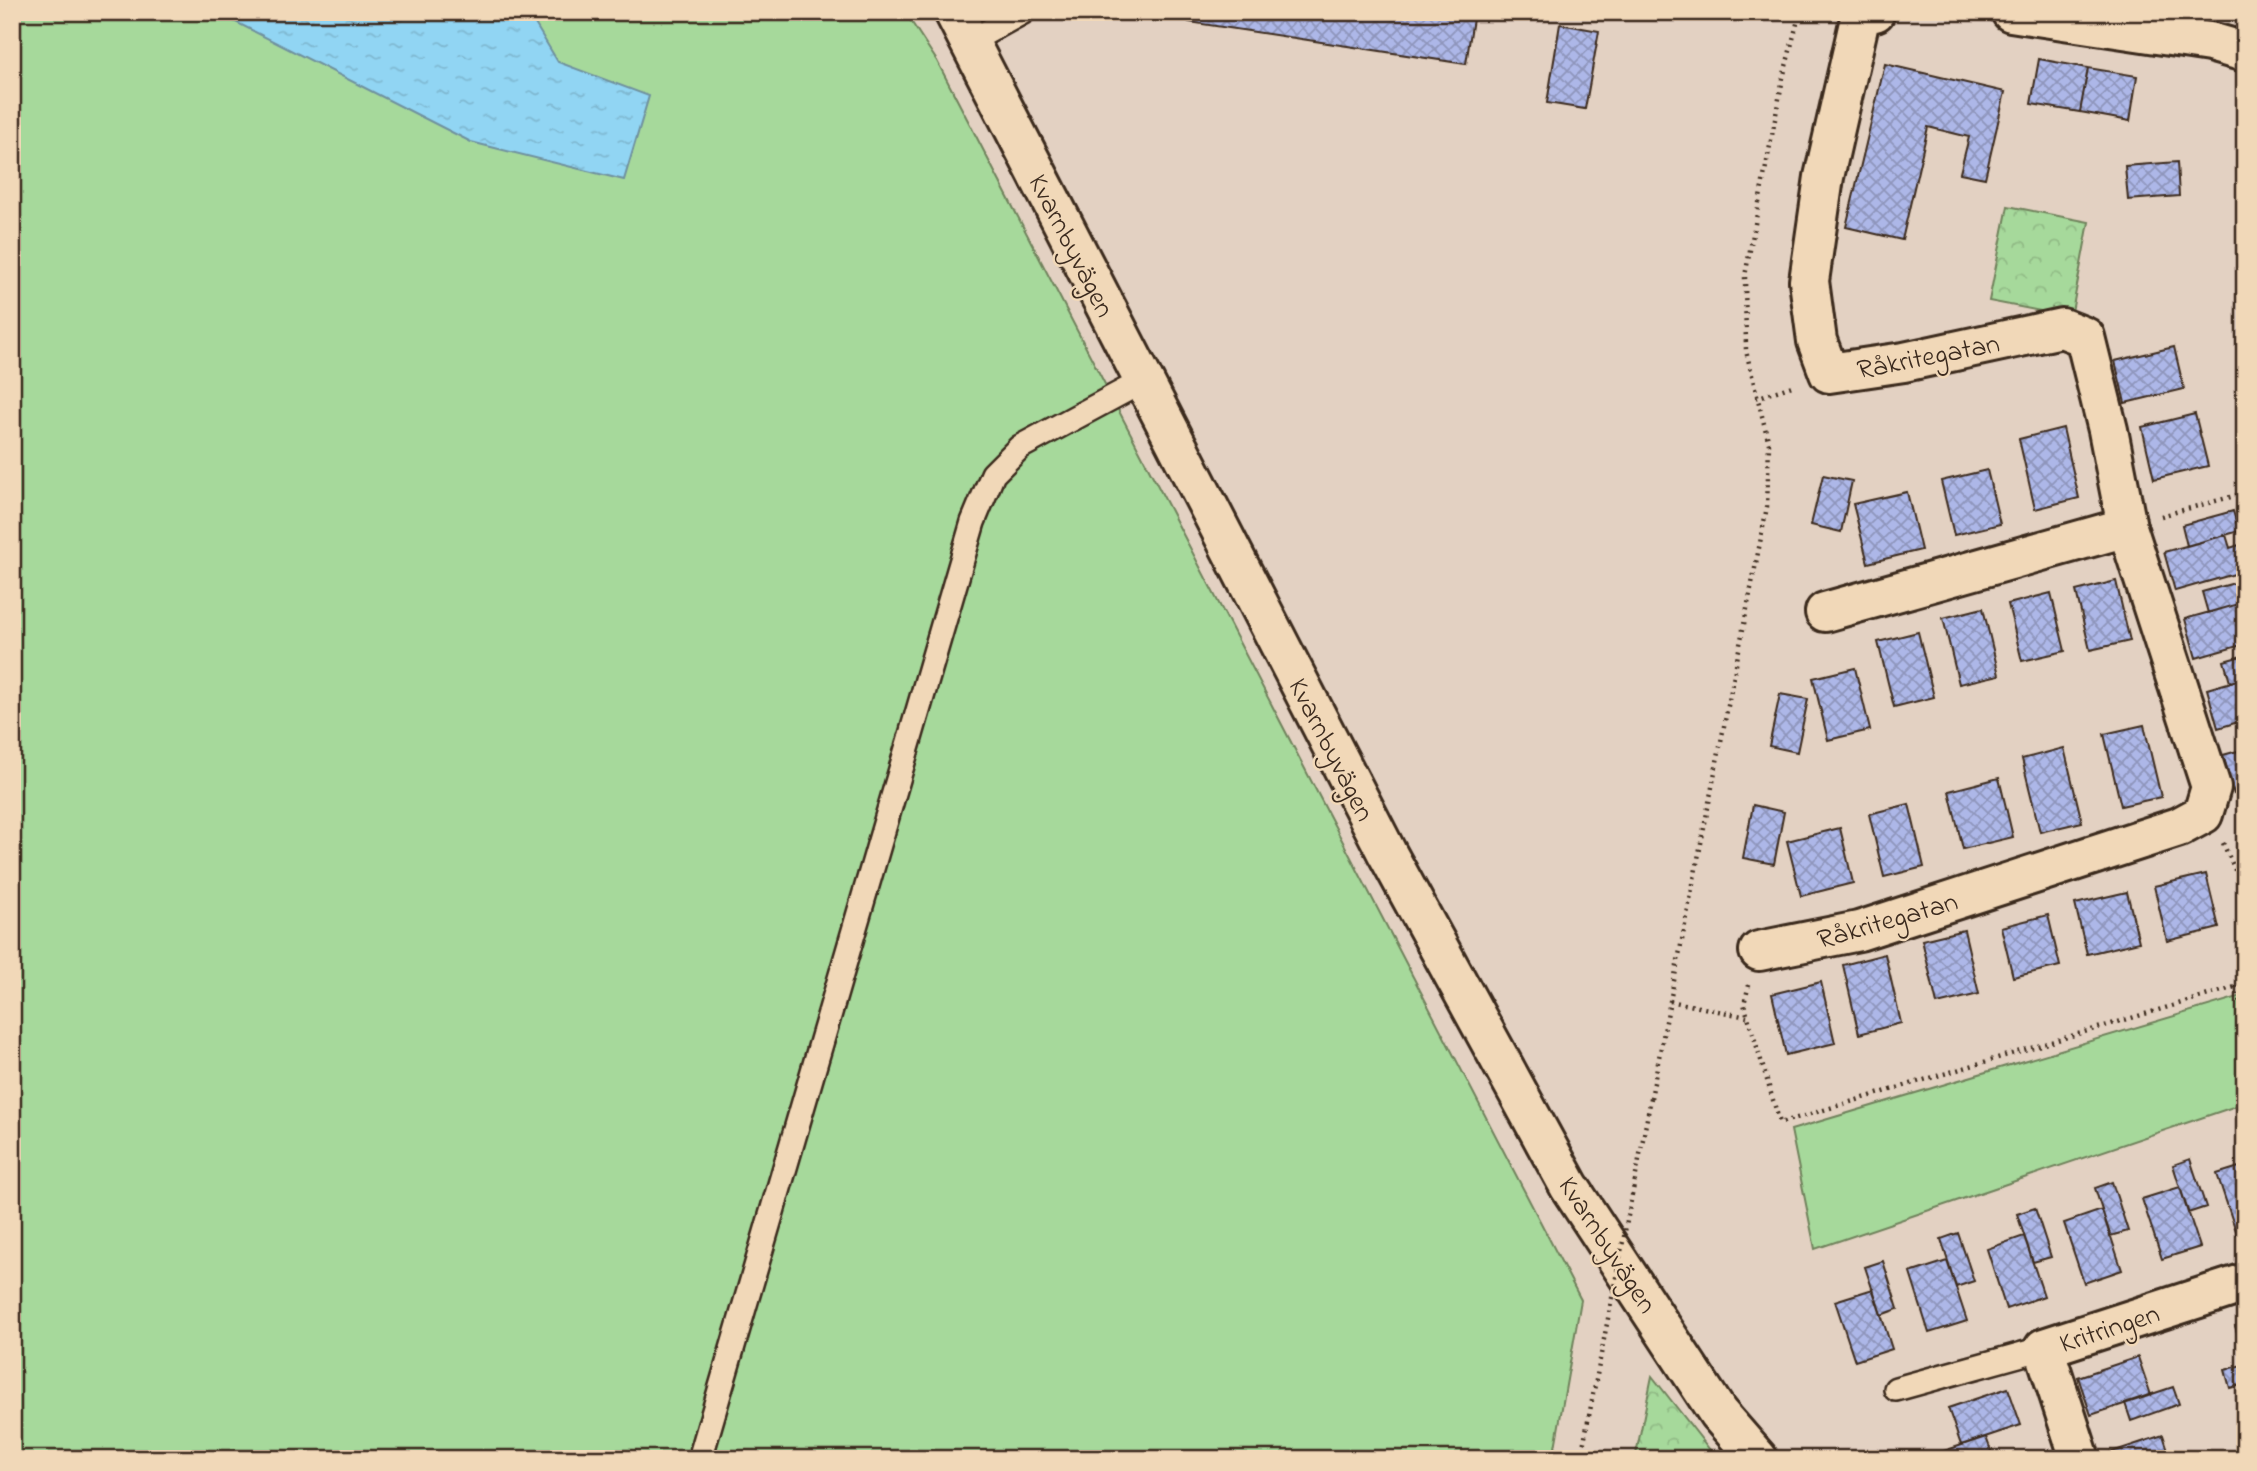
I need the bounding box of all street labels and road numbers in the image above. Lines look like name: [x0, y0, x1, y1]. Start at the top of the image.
street label: Kvarnbyvägen: [1016, 168, 1124, 326]
street label: Råkritegatan: [1854, 325, 2004, 392]
street label: Kvarnbyvägen: [1276, 672, 1384, 830]
street label: Råkritegatan: [1813, 883, 1963, 962]
street label: Kvarnbyvägen: [1546, 1169, 1666, 1323]
street label: Kritringen: [2055, 1295, 2165, 1366]

